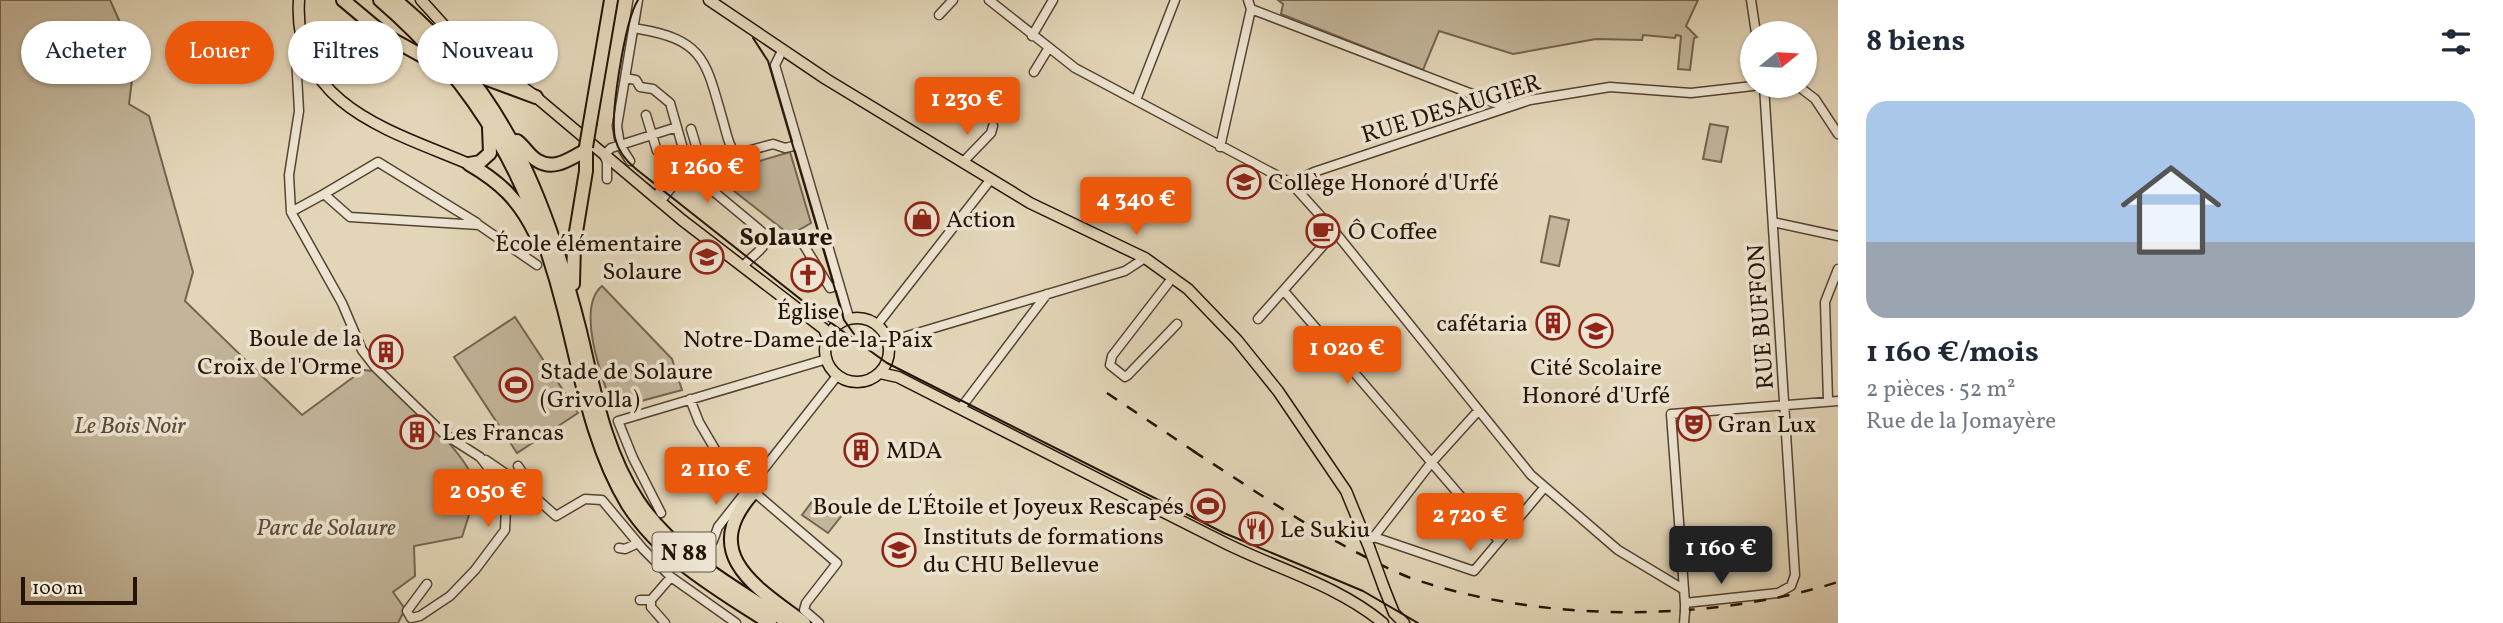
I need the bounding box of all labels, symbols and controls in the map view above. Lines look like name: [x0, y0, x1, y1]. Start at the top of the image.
chip: Acheter: [21, 21, 151, 84]
chip: Louer: [165, 21, 274, 84]
chip: Filtres: [288, 21, 403, 84]
chip: Nouveau: [417, 21, 558, 84]
north arrow: [1740, 21, 1816, 98]
map controls: [1740, 21, 1817, 98]
text: 8 biens: [1866, 21, 1965, 63]
icon: filters: [2437, 23, 2475, 61]
street label: RUE DESAUGIER: [1358, 66, 1546, 153]
pin: 1 230 €: [902, 78, 1032, 137]
text: 1 230 €: [931, 84, 1003, 116]
pin: 1 260 €: [642, 146, 772, 205]
icon: home: [2108, 147, 2234, 273]
text: 1 260 €: [670, 152, 744, 184]
school or university icon: Collège Honoré d'Urfé: [1225, 163, 1263, 201]
place label: Collège Honoré d'Urfé: [1268, 167, 1499, 201]
pin: 4 340 €: [1071, 177, 1201, 237]
text: 4 340 €: [1096, 184, 1176, 216]
shop icon: Action: [903, 200, 941, 238]
place label: Action: [946, 204, 1016, 238]
cafe icon: Ô Coffee: [1304, 212, 1342, 250]
place label: Ô Coffee: [1348, 216, 1438, 250]
district label: Solaure: [739, 220, 833, 256]
place label: École élémentaire Solaure: [495, 228, 682, 290]
school or university icon: École élémentaire Solaure: [688, 238, 726, 276]
street label: RUE BUFFON: [1740, 243, 1784, 391]
church icon: Église Notre-Dame-de-la-Paix: [789, 256, 827, 294]
place label: Église Notre-Dame-de-la-Paix: [683, 296, 933, 358]
building icon: cafétaria: [1534, 304, 1572, 342]
place label: cafétaria: [1436, 308, 1528, 342]
school or university icon: Cité Scolaire Honoré d'Urfé: [1577, 312, 1615, 350]
place label: Boule de la Croix de l'Orme: [197, 323, 362, 385]
pin: 1 020 €: [1282, 326, 1412, 386]
text: 1 160 €/mois: [1866, 332, 2039, 374]
building icon: Boule de la Croix de l'Orme: [367, 333, 405, 371]
text: 1 020 €: [1309, 333, 1385, 365]
place label: Cité Scolaire Honoré d'Urfé: [1522, 352, 1670, 414]
place label: Stade de Solaure (Grivolla): [540, 356, 713, 418]
sports icon: Stade de Solaure (Grivolla): [497, 366, 535, 404]
text: 2 pièces · 52 m²: [1866, 374, 2016, 406]
theatre icon: Gran Lux: [1675, 405, 1713, 443]
text: Rue de la Jomayère: [1866, 406, 2056, 438]
place label: Gran Lux: [1718, 409, 1816, 443]
park label: Le Bois Noir: [74, 410, 187, 444]
building icon: Les Francas: [398, 413, 436, 451]
place label: Les Francas: [442, 417, 564, 451]
building icon: MDA: [842, 431, 880, 469]
place label: MDA: [886, 435, 942, 469]
pin: 2 110 €: [651, 448, 781, 507]
text: 2 110 €: [681, 454, 751, 486]
pin: 2 050 €: [423, 470, 553, 529]
text: 2 050 €: [449, 476, 527, 508]
sports icon: Boule de L'Étoile et Joyeux Rescapés: [1189, 487, 1227, 525]
place label: Boule de L'Étoile et Joyeux Rescapés: [813, 491, 1184, 525]
pin: 2 720 €: [1405, 494, 1535, 553]
text: 2 720 €: [1433, 500, 1507, 532]
restaurant icon: Le Sukiu: [1237, 510, 1275, 548]
park label: Parc de Solaure: [256, 512, 396, 546]
place label: Le Sukiu: [1280, 514, 1370, 548]
place label: Instituts de formations du CHU Bellevue: [923, 521, 1164, 583]
pin: 1 160 €: [1656, 526, 1786, 586]
school or university icon: Instituts de formations du CHU Bellevue: [880, 531, 918, 569]
road number: N 88: [652, 532, 716, 572]
text: 1 160 €: [1685, 533, 1757, 565]
scale bar: [21, 574, 136, 606]
text: 100 m: [32, 576, 83, 602]

